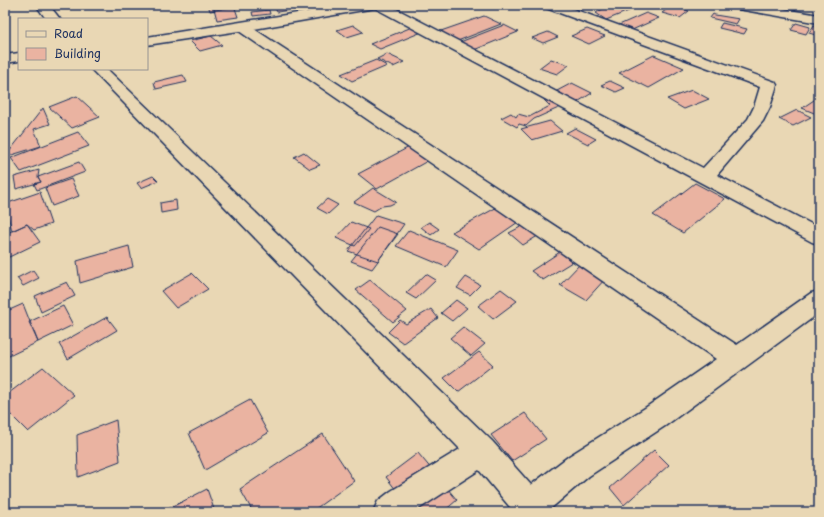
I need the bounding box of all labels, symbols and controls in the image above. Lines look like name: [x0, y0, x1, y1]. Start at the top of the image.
legend: [18, 18, 148, 70]
text: Road: [54, 24, 83, 42]
text: Building: [54, 44, 101, 62]

